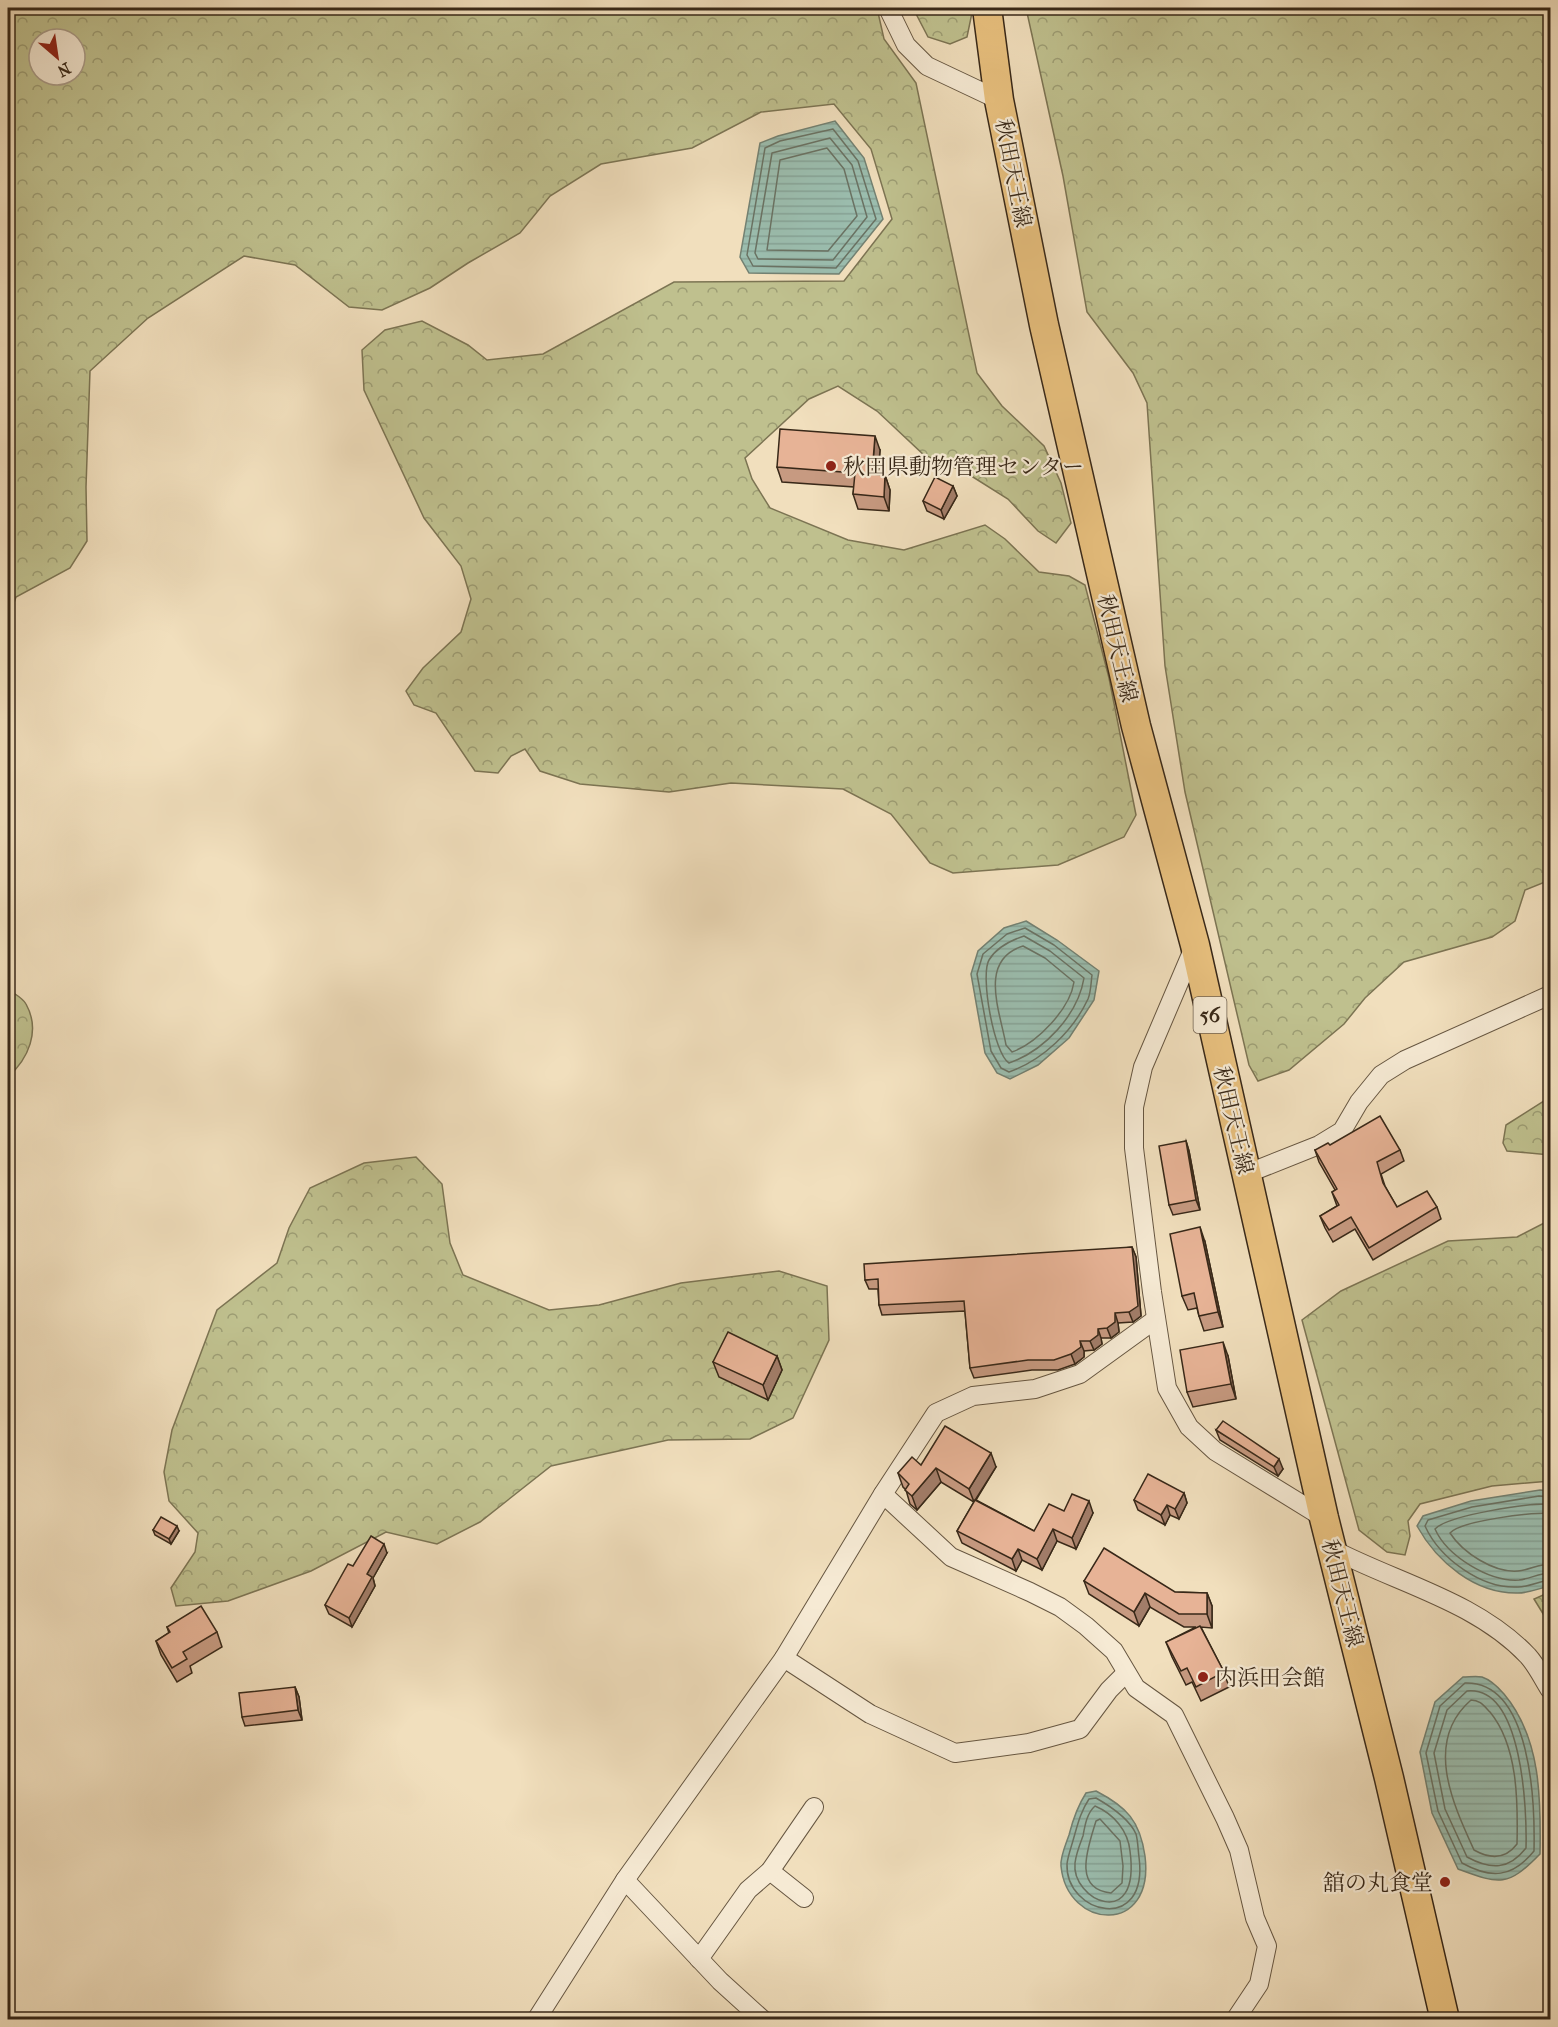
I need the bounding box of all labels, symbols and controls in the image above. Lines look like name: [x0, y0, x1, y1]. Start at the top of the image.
north arrow: [27, 27, 87, 87]
text: N: [53, 58, 74, 81]
street label: 秋田天王線: [990, 117, 1036, 230]
place label: 秋田県動物管理センター: [843, 454, 1084, 480]
marker: 秋田県動物管理センター: [824, 459, 838, 473]
street label: 秋田天王線: [1092, 592, 1142, 705]
road number: 56: [1194, 997, 1226, 1033]
street label: 秋田天王線: [1208, 1064, 1258, 1177]
street label: 秋田天王線: [1316, 1537, 1368, 1650]
place label: 内浜田会館: [1215, 1665, 1325, 1691]
marker: 内浜田会館: [1196, 1670, 1210, 1684]
place label: 舘の丸食堂: [1323, 1870, 1433, 1896]
marker: 舘の丸食堂: [1438, 1875, 1452, 1889]

